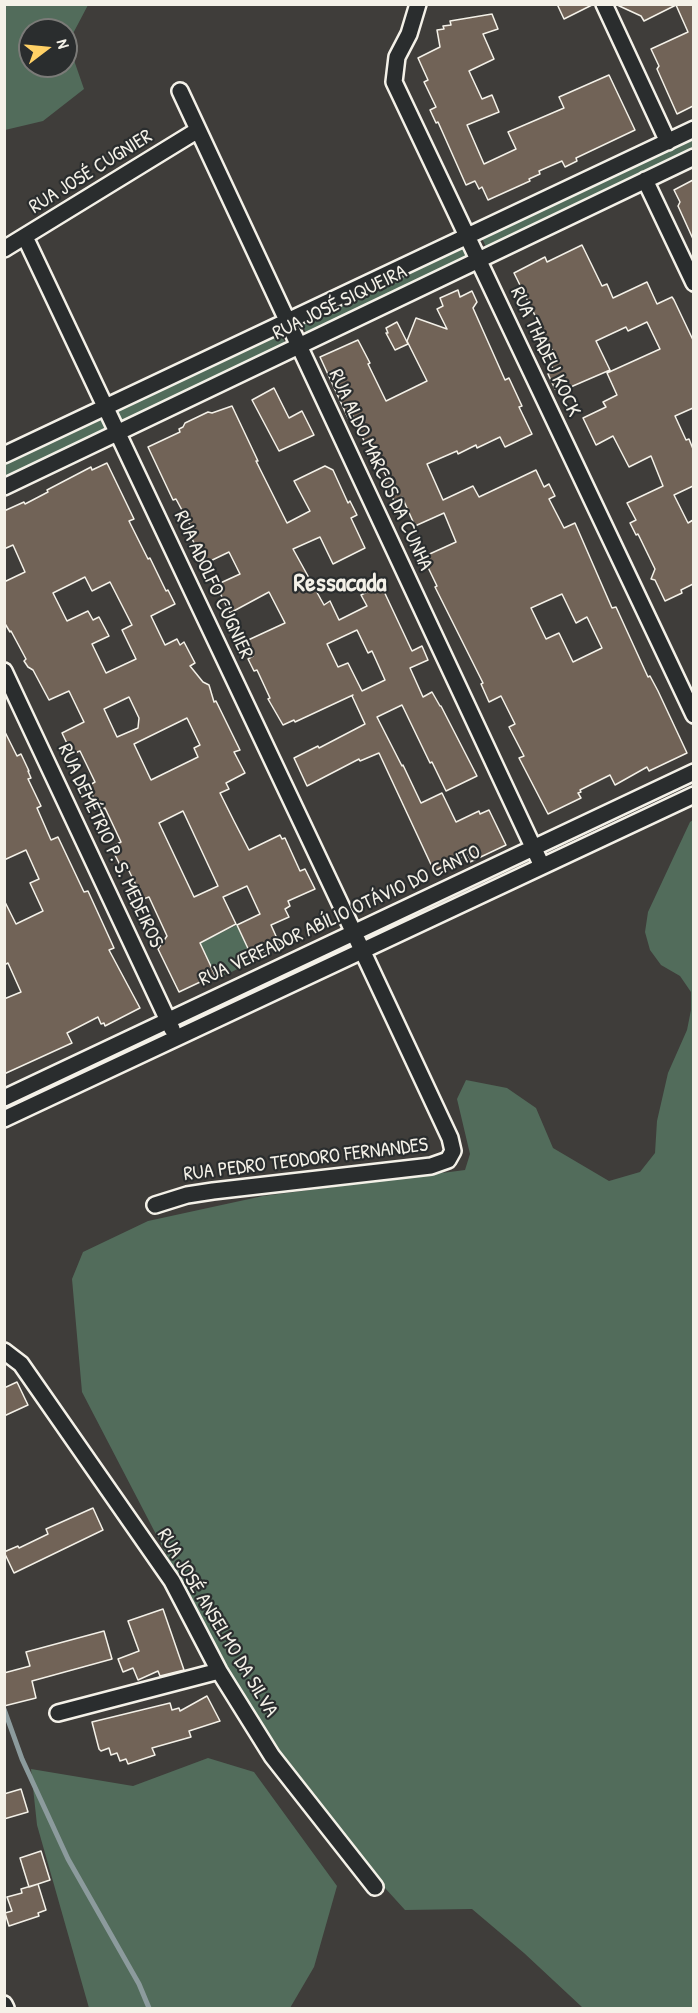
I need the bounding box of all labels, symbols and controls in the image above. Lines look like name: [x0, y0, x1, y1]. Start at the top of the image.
north arrow: [18, 18, 78, 78]
text: N: [52, 36, 75, 51]
street label: RUA JOSÉ CUGNIER: [25, 125, 157, 219]
street label: RUA JOSÉ SIQUEIRA: [269, 260, 411, 346]
street label: RUA THADEU KOCK: [505, 284, 585, 420]
street label: RUA ALDO MARCOS DA CUNHA: [323, 366, 437, 574]
street label: RUA ADOLFO CUGNIER: [168, 507, 258, 663]
district label: Ressacada: [294, 568, 386, 600]
street label: RUA DEMÉTRIO P. S. MEDEIROS: [52, 740, 168, 952]
street label: RUA VEREADOR ABÍLIO OTÁVIO DO CANTO: [195, 840, 485, 992]
street label: RUA PEDRO TEODORO FERNANDES: [182, 1133, 430, 1187]
street label: RUA JOSÉ ANSELMO DA SILVA: [151, 1525, 283, 1721]

